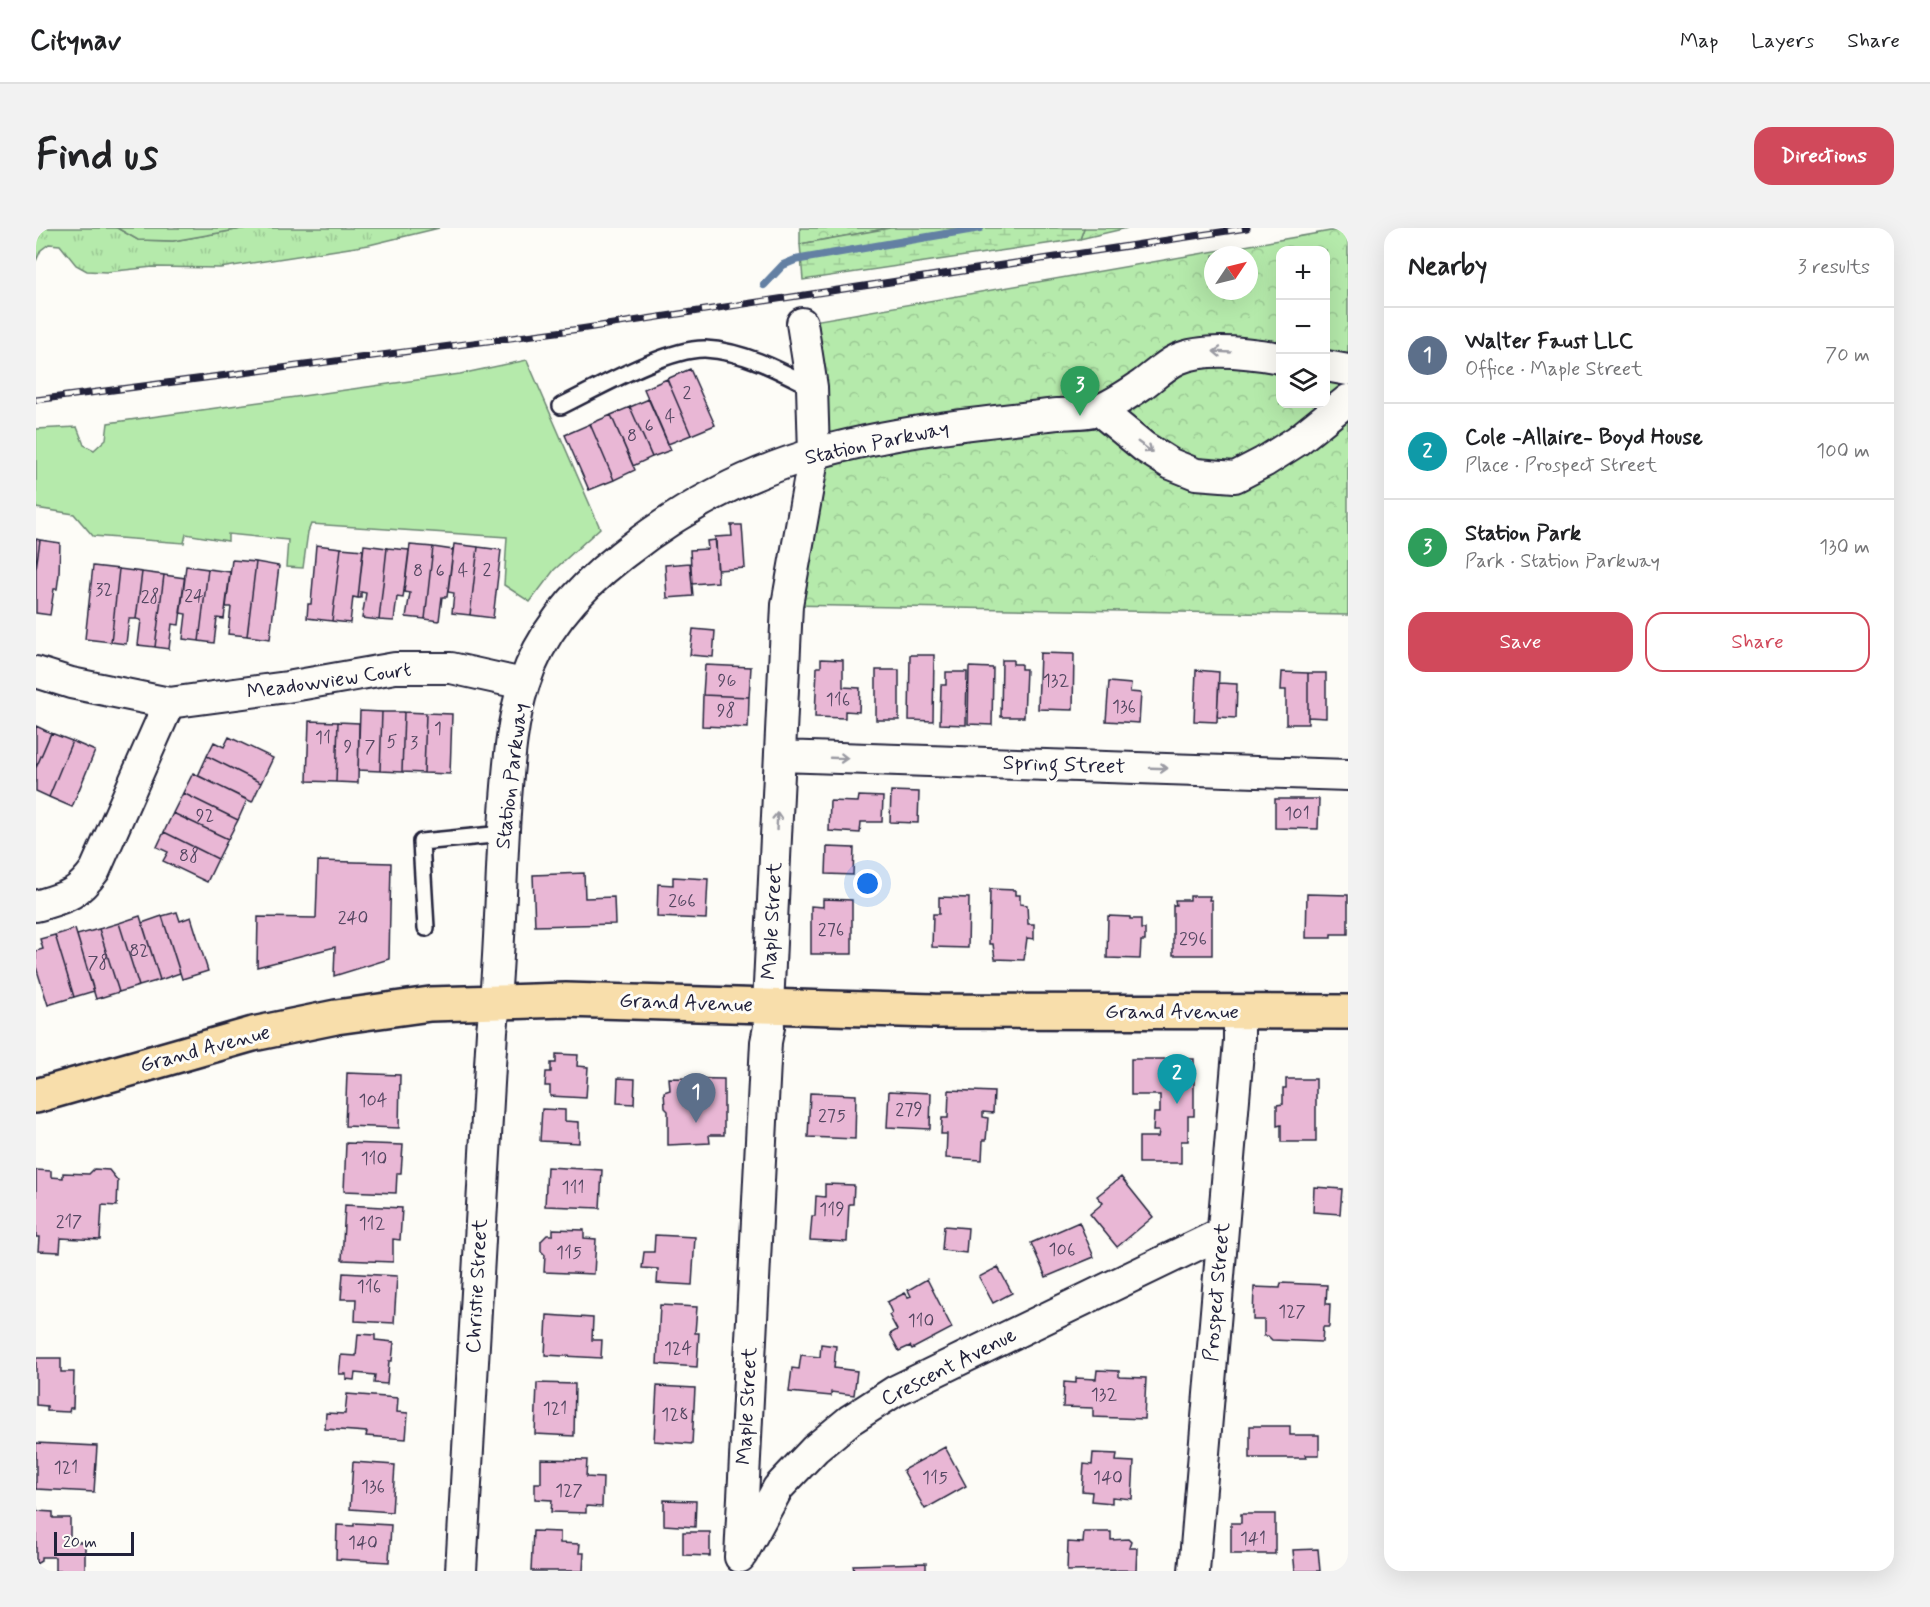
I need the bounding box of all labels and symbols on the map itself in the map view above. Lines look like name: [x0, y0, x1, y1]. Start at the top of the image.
north arrow: [1204, 246, 1258, 300]
one-way arrow: [1213, 347, 1233, 358]
pin: 3: [1060, 366, 1100, 416]
house number: 2: [683, 381, 692, 405]
house number: 4: [665, 405, 675, 429]
house number: 6: [644, 414, 654, 438]
street label: Station Parkway: [802, 414, 952, 472]
house number: 8: [627, 424, 637, 448]
one-way arrow: [1136, 440, 1152, 453]
house number: 2: [483, 558, 492, 582]
house number: 8: [413, 559, 423, 583]
house number: 6: [435, 559, 445, 583]
house number: 4: [458, 559, 468, 583]
house number: 32: [95, 578, 113, 602]
house number: 24: [184, 584, 204, 608]
house number: 28: [141, 585, 159, 609]
street label: Meadowview Court: [245, 656, 413, 706]
house number: 96: [718, 669, 736, 693]
house number: 132: [1043, 669, 1069, 693]
house number: 116: [826, 688, 850, 712]
house number: 136: [1112, 695, 1136, 719]
house number: 98: [717, 699, 735, 723]
street label: Station Parkway: [489, 701, 535, 851]
house number: 1: [434, 717, 442, 741]
house number: 11: [315, 726, 331, 750]
house number: 5: [387, 730, 398, 754]
house number: 3: [410, 731, 418, 755]
house number: 9: [344, 735, 353, 759]
house number: 7: [365, 735, 376, 759]
street label: Spring Street: [1002, 749, 1126, 783]
one-way arrow: [828, 752, 848, 763]
one-way arrow: [1149, 763, 1169, 774]
house number: 101: [1284, 802, 1310, 826]
house number: 92: [196, 804, 214, 828]
one-way arrow: [771, 812, 782, 832]
house number: 88: [179, 844, 199, 868]
street label: Maple Street: [755, 861, 789, 981]
your location: [853, 869, 882, 898]
house number: 266: [668, 889, 696, 913]
house number: 240: [338, 906, 368, 930]
house number: 276: [818, 918, 844, 942]
house number: 296: [1179, 927, 1207, 951]
house number: 82: [129, 939, 149, 963]
house number: 78: [88, 951, 108, 975]
street label: Grand Avenue: [619, 987, 753, 1019]
street label: Grand Avenue: [1105, 998, 1239, 1026]
street label: Grand Avenue: [137, 1018, 273, 1080]
pin: 2: [1158, 1054, 1196, 1104]
pin: 1: [676, 1074, 716, 1123]
house number: 104: [359, 1089, 388, 1113]
house number: 279: [895, 1098, 923, 1122]
house number: 275: [818, 1104, 846, 1128]
house number: 110: [361, 1147, 387, 1171]
house number: 111: [562, 1176, 584, 1200]
house number: 119: [819, 1198, 845, 1222]
house number: 217: [56, 1210, 82, 1234]
house number: 112: [359, 1212, 386, 1236]
street label: Christie Street: [459, 1217, 495, 1354]
street label: Prospect Street: [1197, 1221, 1237, 1363]
house number: 106: [1049, 1238, 1075, 1262]
house number: 115: [556, 1241, 582, 1265]
house number: 116: [357, 1275, 381, 1299]
house number: 127: [1278, 1300, 1306, 1324]
house number: 110: [908, 1309, 934, 1333]
street label: Crescent Avenue: [877, 1321, 1022, 1413]
house number: 124: [664, 1337, 692, 1361]
street label: Maple Street: [730, 1346, 764, 1466]
house number: 132: [1091, 1383, 1117, 1407]
house number: 121: [543, 1397, 567, 1421]
house number: 128: [661, 1403, 689, 1427]
house number: 121: [54, 1456, 78, 1480]
house number: 115: [922, 1466, 948, 1490]
house number: 140: [1093, 1466, 1123, 1490]
house number: 136: [361, 1475, 385, 1499]
house number: 127: [555, 1479, 583, 1503]
house number: 141: [1240, 1527, 1266, 1551]
scale bar: [54, 1529, 134, 1556]
house number: 140: [348, 1531, 378, 1555]

